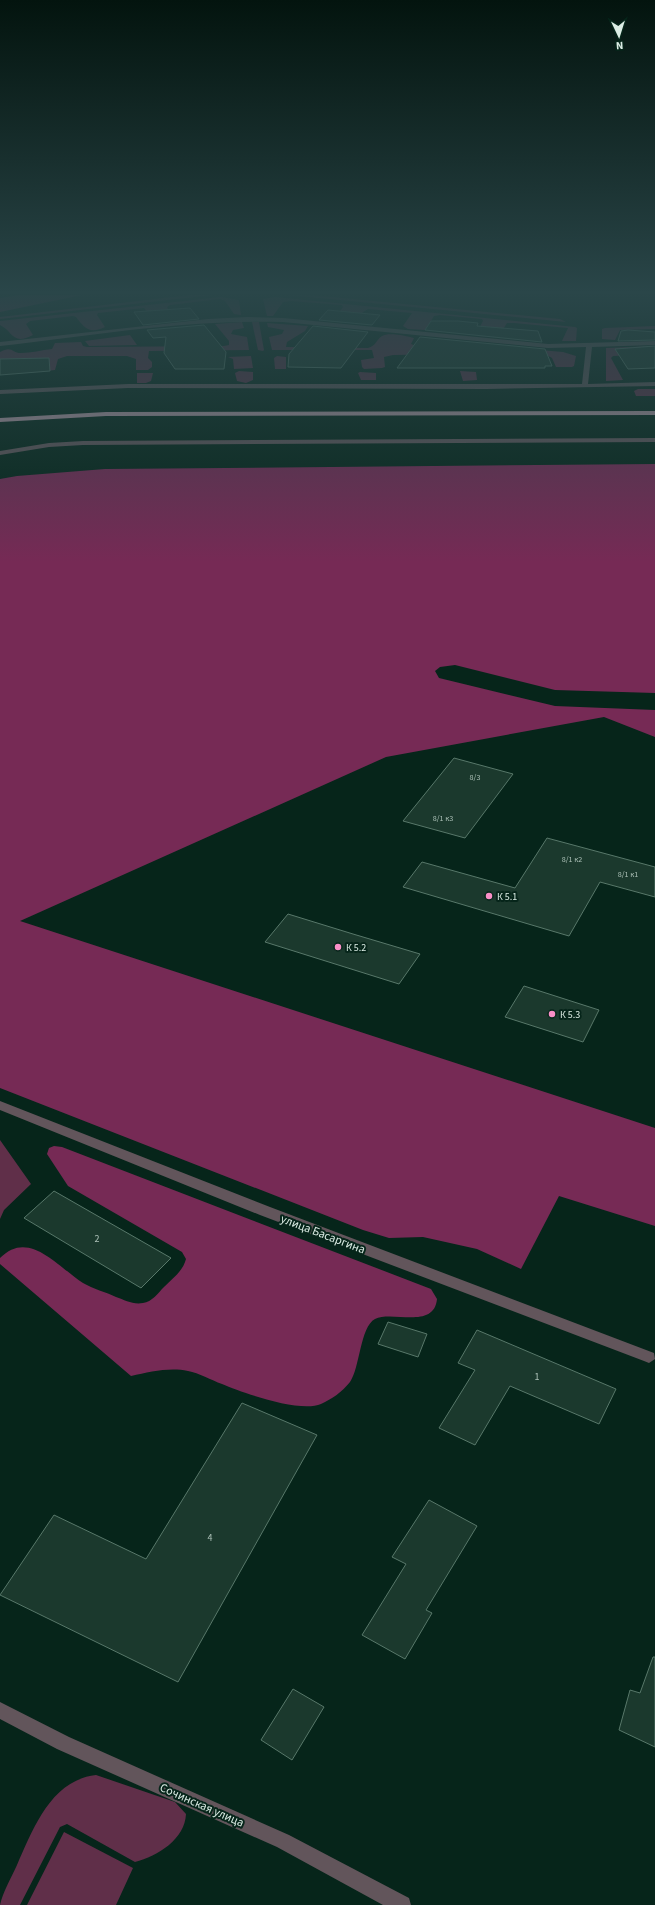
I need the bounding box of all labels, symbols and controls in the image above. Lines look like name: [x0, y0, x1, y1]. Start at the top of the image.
north arrow: [599, 16, 639, 56]
text: N: [615, 38, 624, 53]
house number: 8/3: [470, 772, 480, 783]
house number: 8/1 к3: [433, 813, 453, 824]
house number: 8/1 к2: [562, 854, 582, 865]
house number: 8/1 к1: [618, 869, 638, 880]
place label: К 5.1: [497, 890, 517, 904]
marker: К 5.1: [484, 891, 494, 901]
place label: К 5.2: [346, 941, 366, 955]
marker: К 5.2: [333, 942, 343, 952]
place label: К 5.3: [560, 1008, 580, 1022]
marker: К 5.3: [547, 1009, 557, 1019]
street label: улица Басаргина: [278, 1211, 368, 1258]
house number: 2: [95, 1232, 100, 1246]
house number: 1: [535, 1370, 540, 1384]
house number: 4: [208, 1531, 213, 1545]
street label: Сочинская улица: [157, 1779, 247, 1832]

